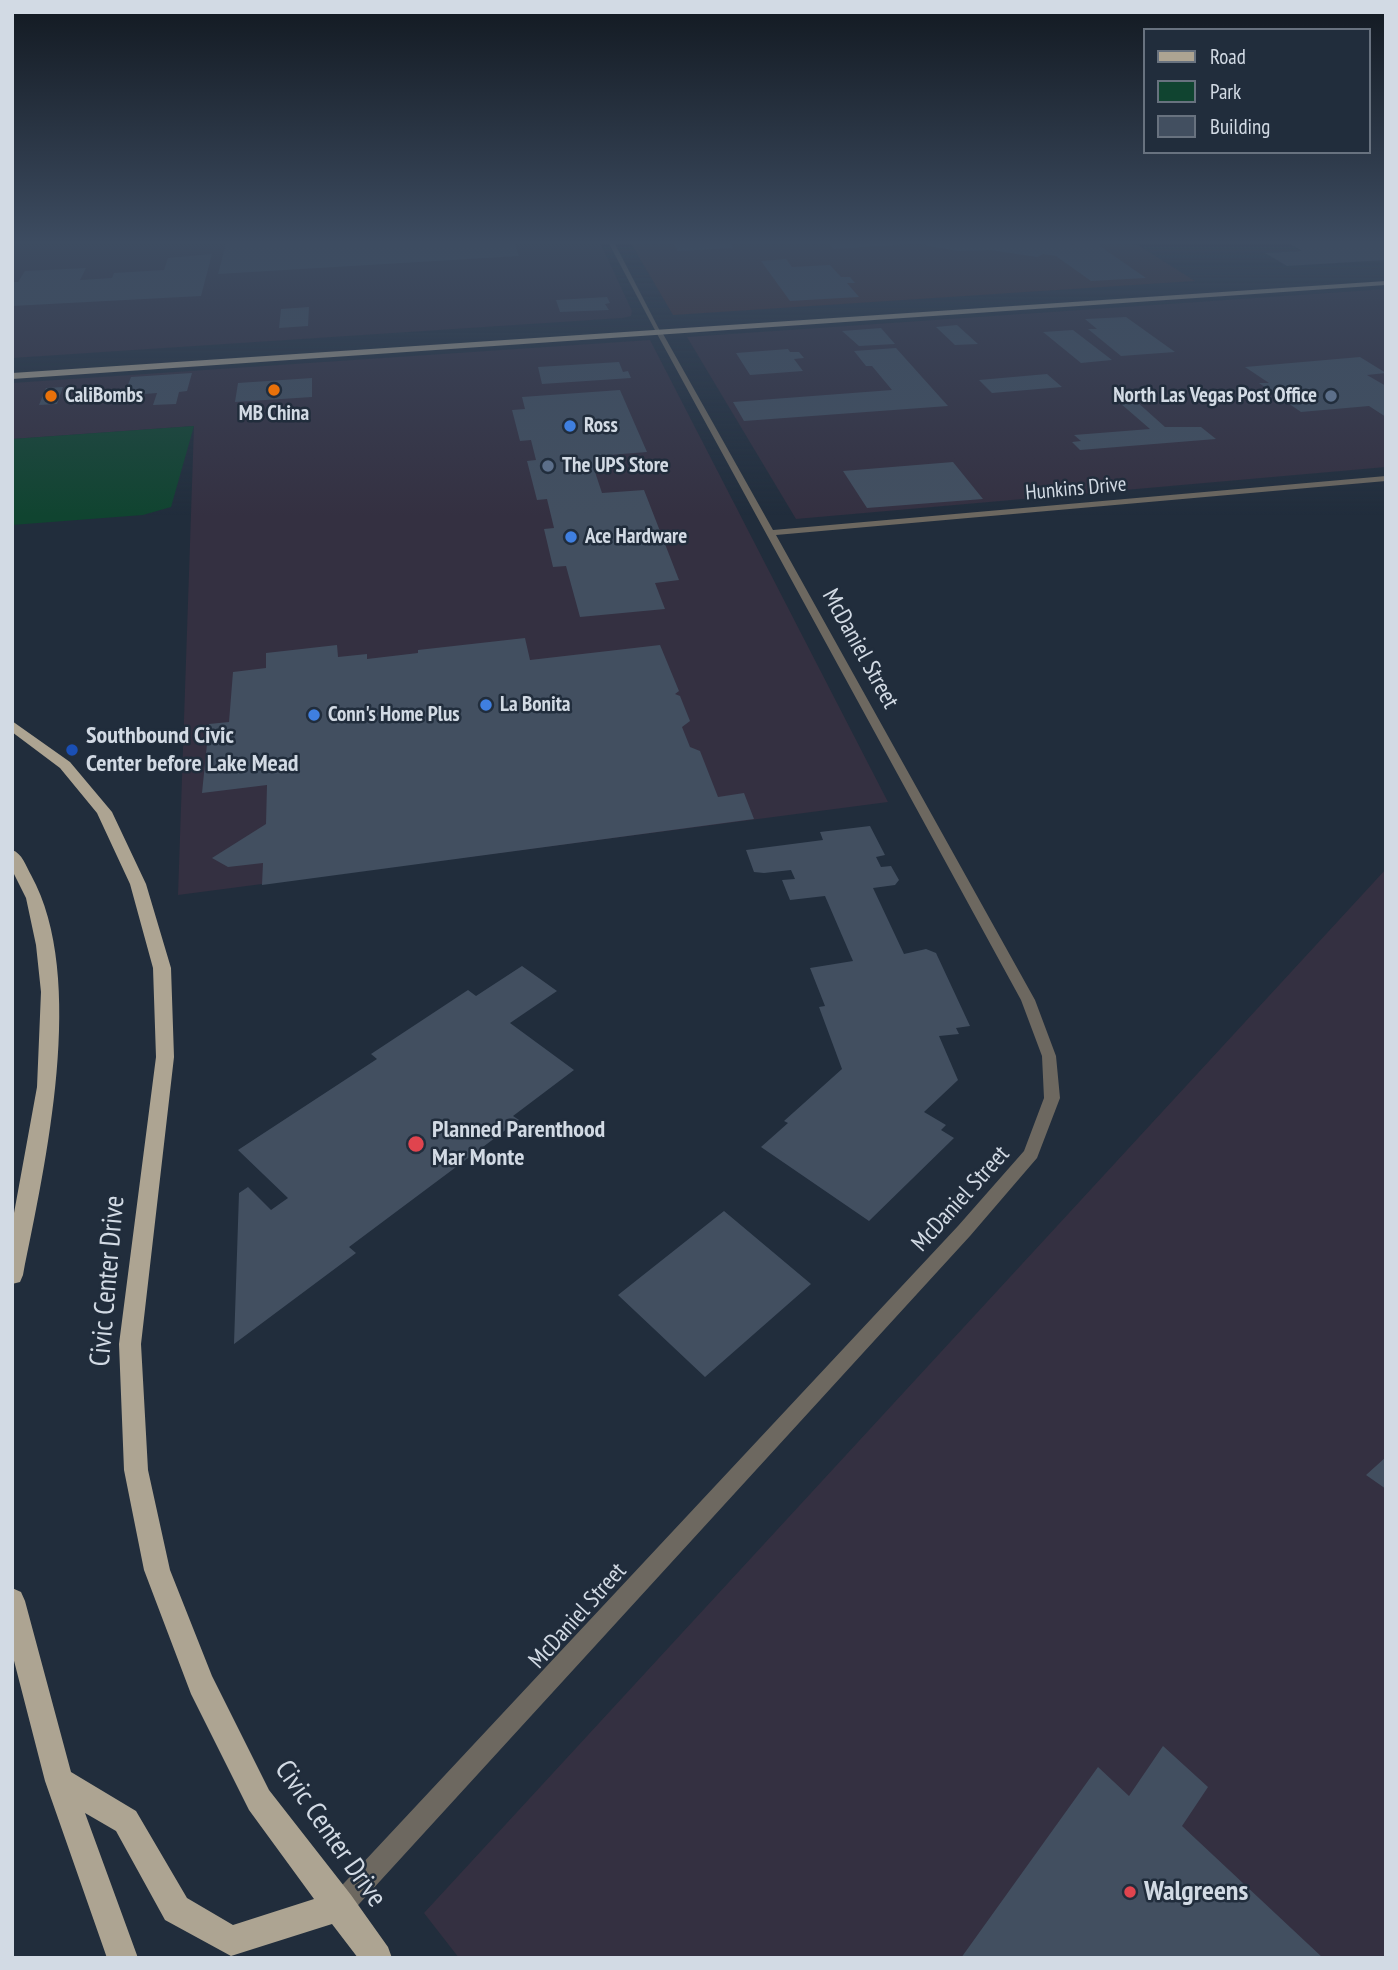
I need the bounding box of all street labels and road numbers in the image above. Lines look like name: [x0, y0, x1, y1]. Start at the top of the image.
street label: Hunkins Drive: [1024, 472, 1128, 506]
street label: McDaniel Street: [815, 584, 905, 714]
street label: McDaniel Street: [906, 1140, 1016, 1258]
street label: Civic Center Drive: [84, 1194, 132, 1368]
street label: McDaniel Street: [523, 1557, 633, 1675]
street label: Civic Center Drive: [267, 1754, 393, 1914]

